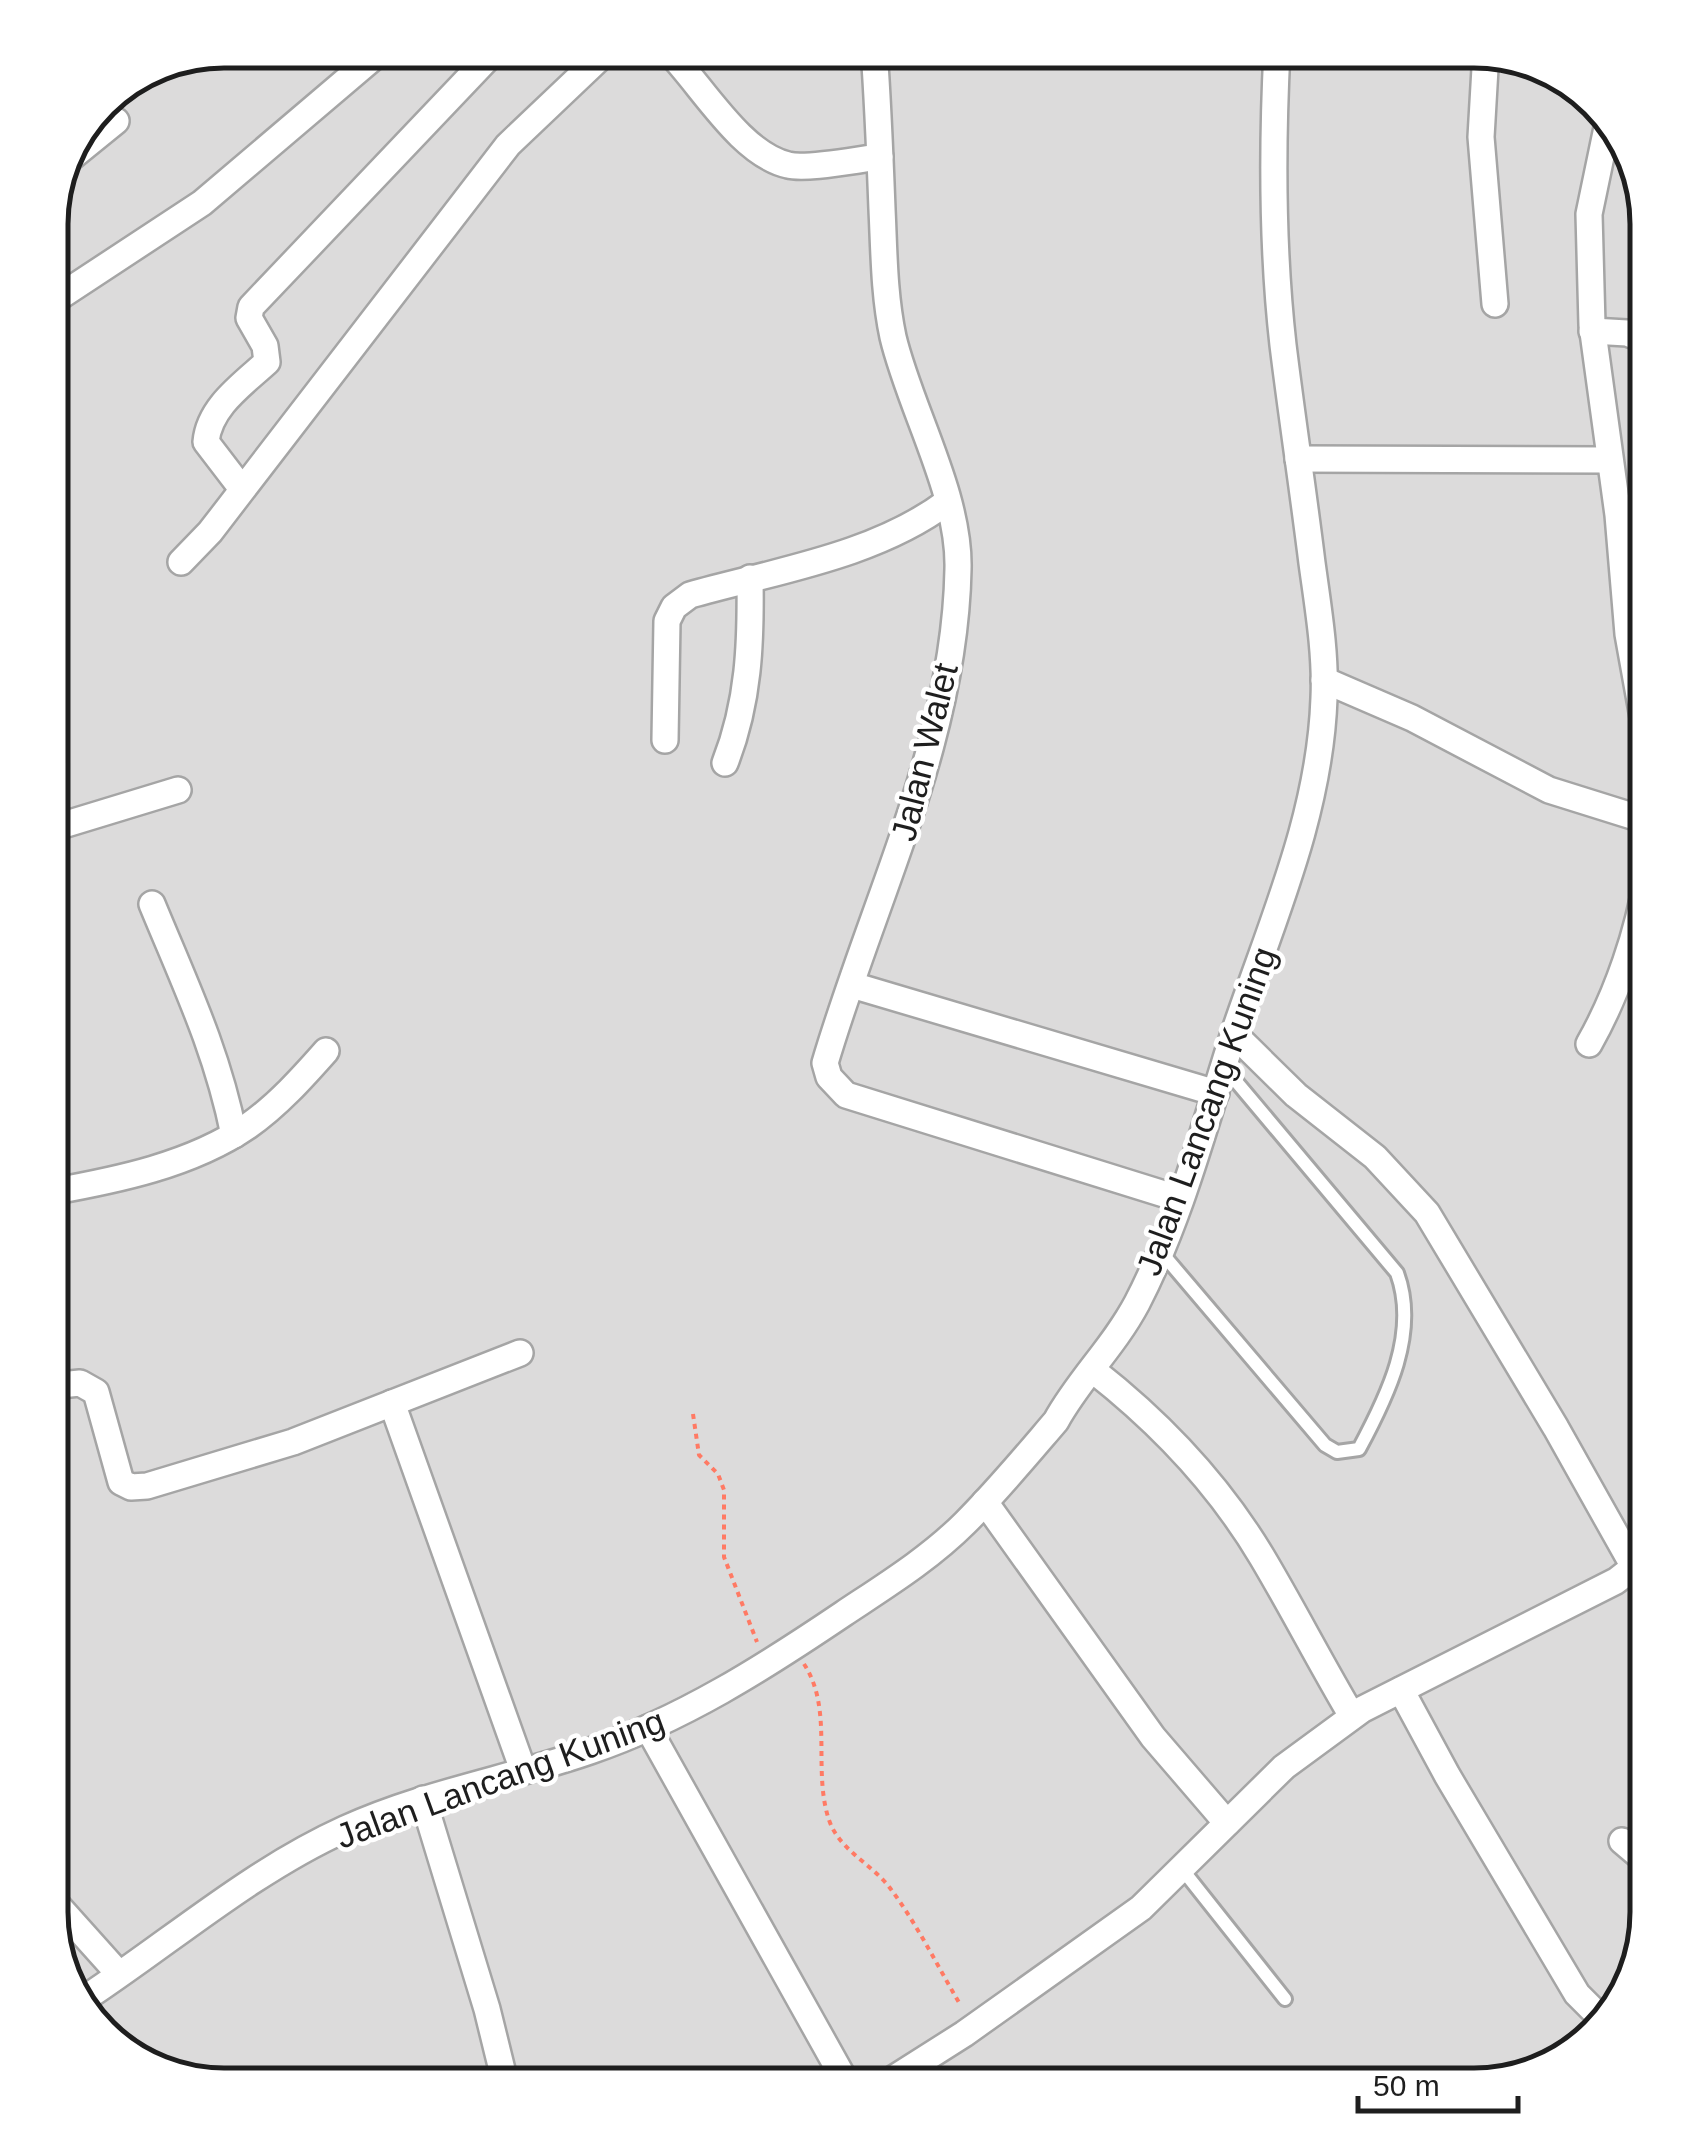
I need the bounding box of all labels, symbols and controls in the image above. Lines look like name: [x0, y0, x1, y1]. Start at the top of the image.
street label: Jalan Walet: [883, 659, 965, 845]
street label: Jalan Lancang Kuning: [1128, 942, 1284, 1280]
street label: Jalan Lancang Kuning: [331, 1700, 669, 1856]
scale bar: [1358, 2051, 1518, 2113]
text: 50 m: [1373, 2069, 1440, 2102]

